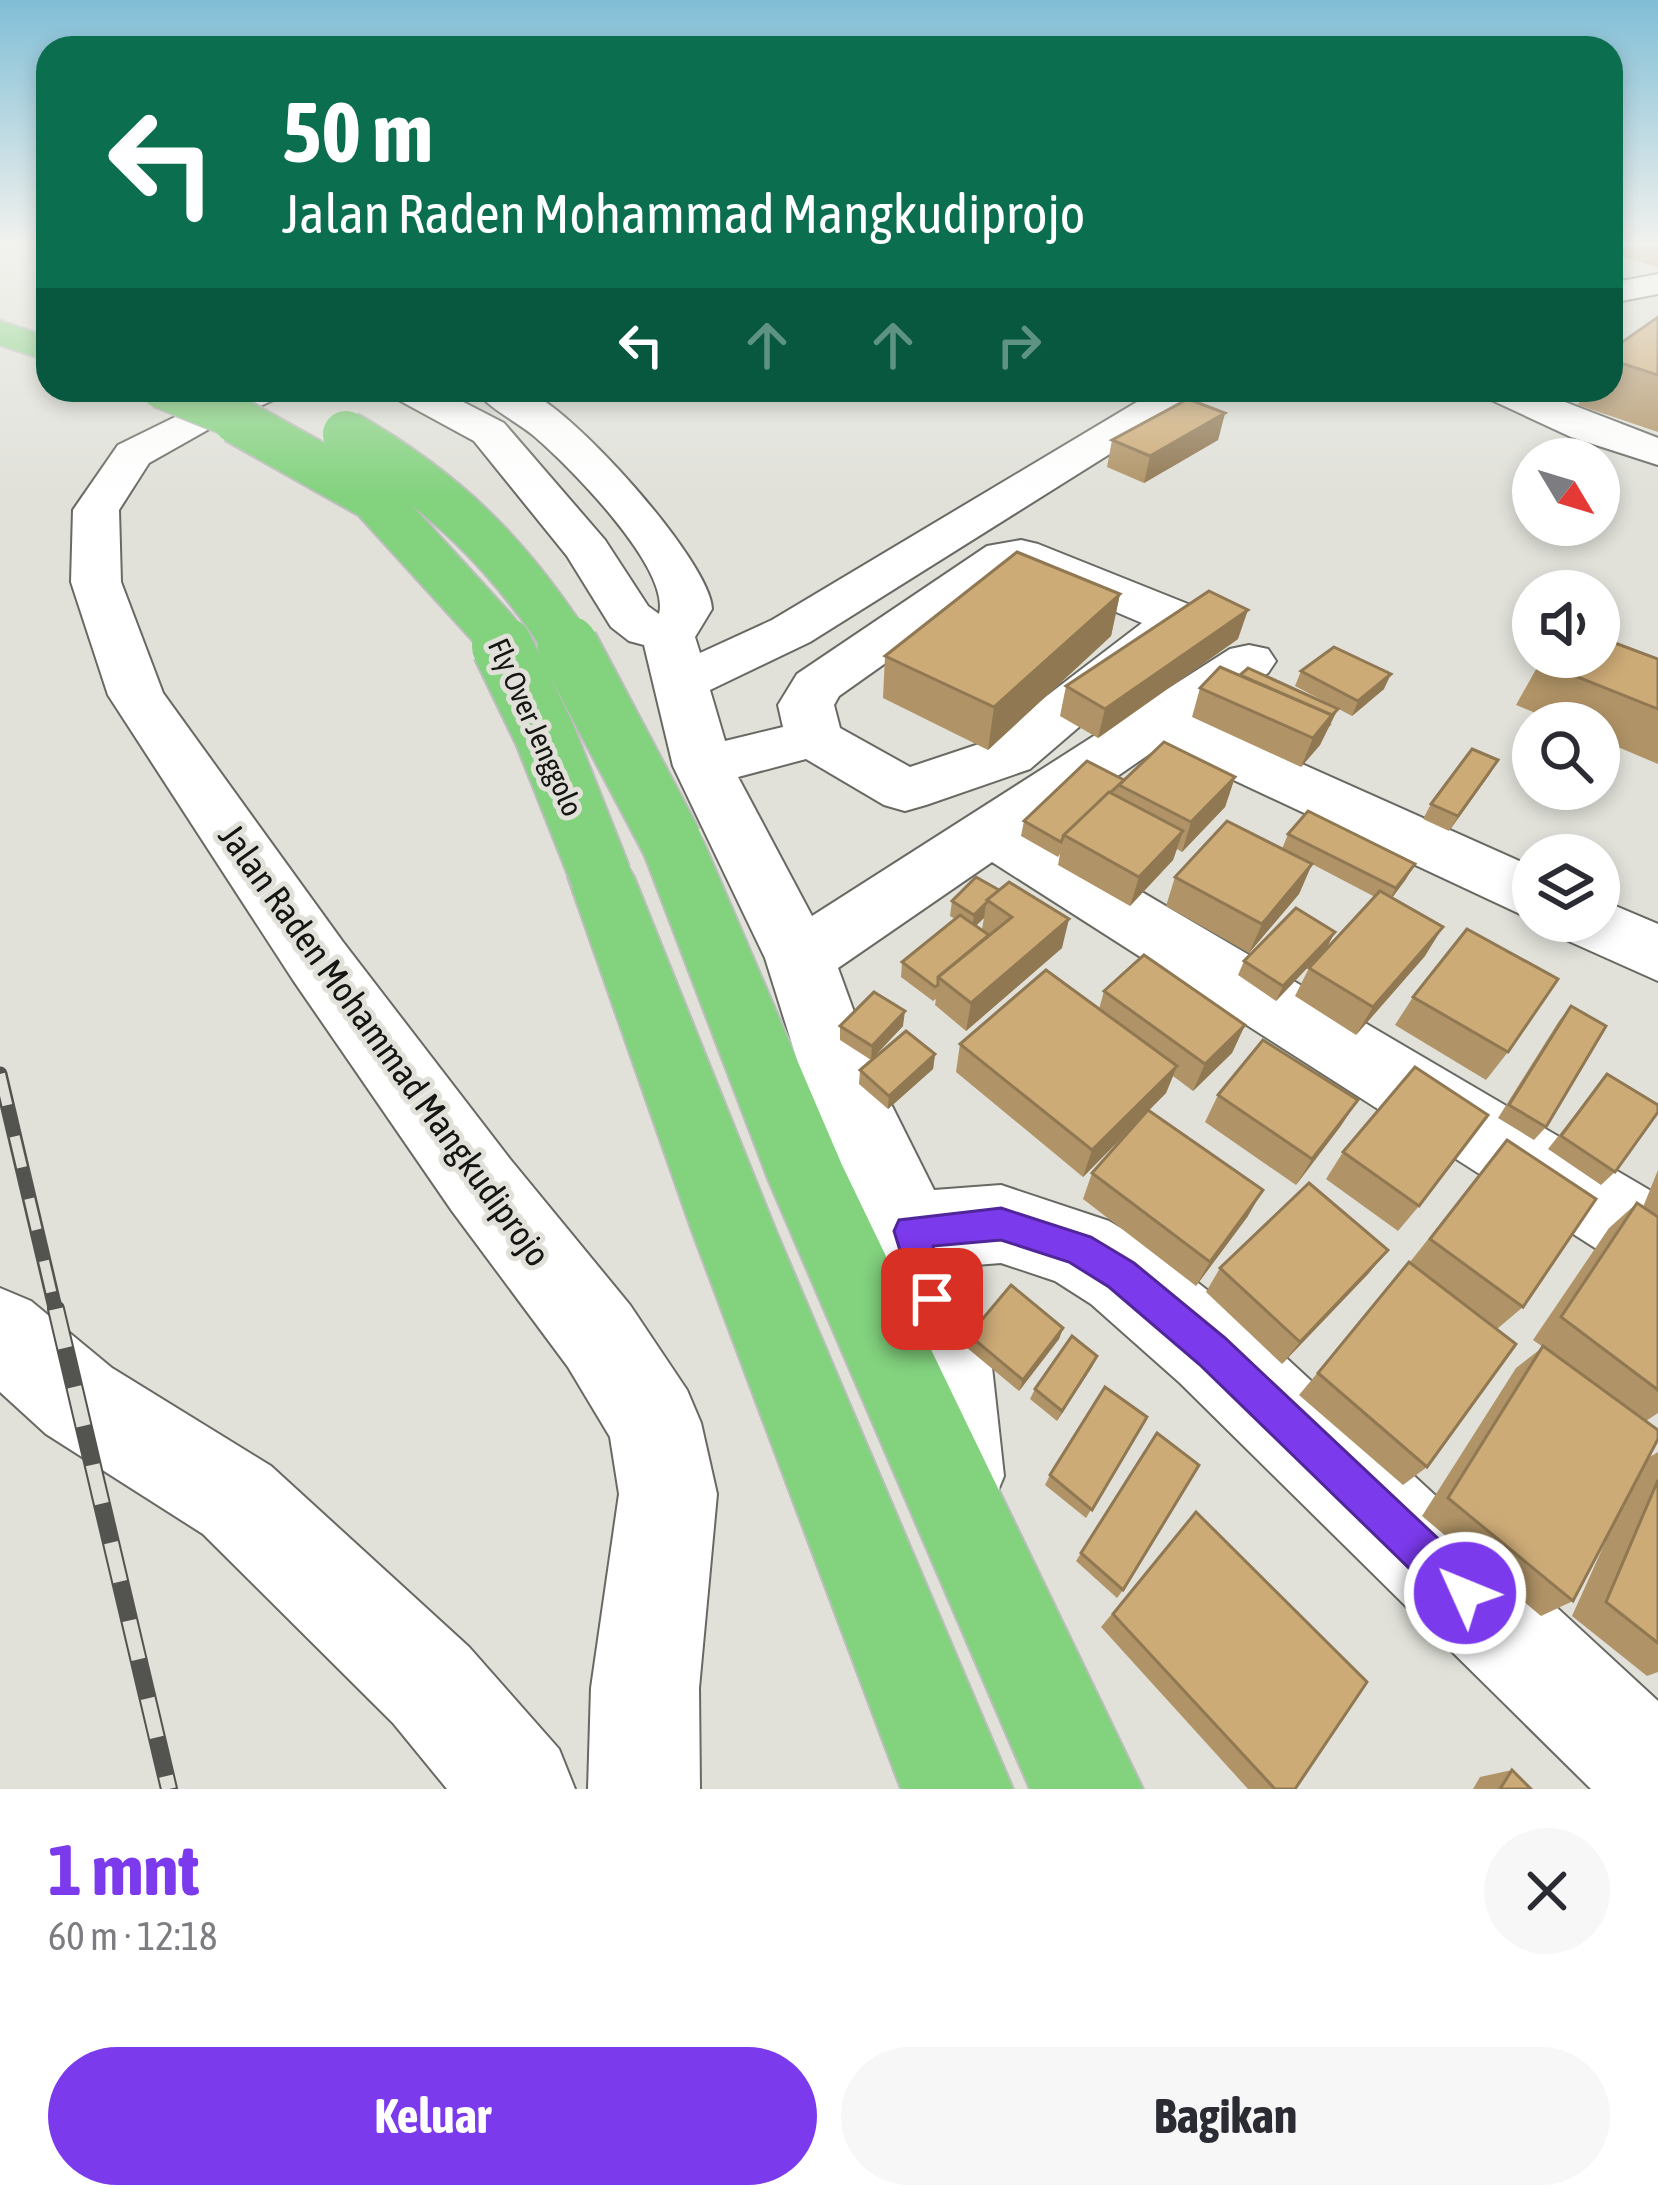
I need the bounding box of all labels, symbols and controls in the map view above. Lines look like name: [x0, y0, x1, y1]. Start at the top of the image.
icon: left: [84, 84, 240, 240]
text: 50 m: [282, 84, 433, 180]
text: Jalan Raden Mohammad Mangkudiprojo: [282, 183, 1085, 244]
icon: left: [608, 312, 674, 378]
icon: ahead: [734, 312, 800, 378]
icon: ahead: [860, 312, 926, 378]
icon: right: [986, 312, 1052, 378]
north arrow: [1512, 438, 1620, 546]
map controls: [1512, 438, 1620, 942]
button: sound: [1512, 570, 1620, 678]
street label: Fly Over Jenggolo: [482, 633, 590, 821]
button: search: [1512, 702, 1620, 810]
street label: Jalan Raden Mohammad Mangkudiprojo: [211, 816, 559, 1274]
button: layers: [1512, 834, 1620, 942]
pin: [881, 1248, 983, 1350]
icon: arrive: [899, 1266, 965, 1332]
position arrow: [1402, 1530, 1528, 1656]
text: 1 mnt: [48, 1828, 199, 1910]
button: close: [1484, 1828, 1610, 1954]
text: 60 m · 12:18: [48, 1914, 217, 1958]
button: Keluar: [48, 2047, 817, 2185]
button: Bagikan: [841, 2047, 1610, 2185]

